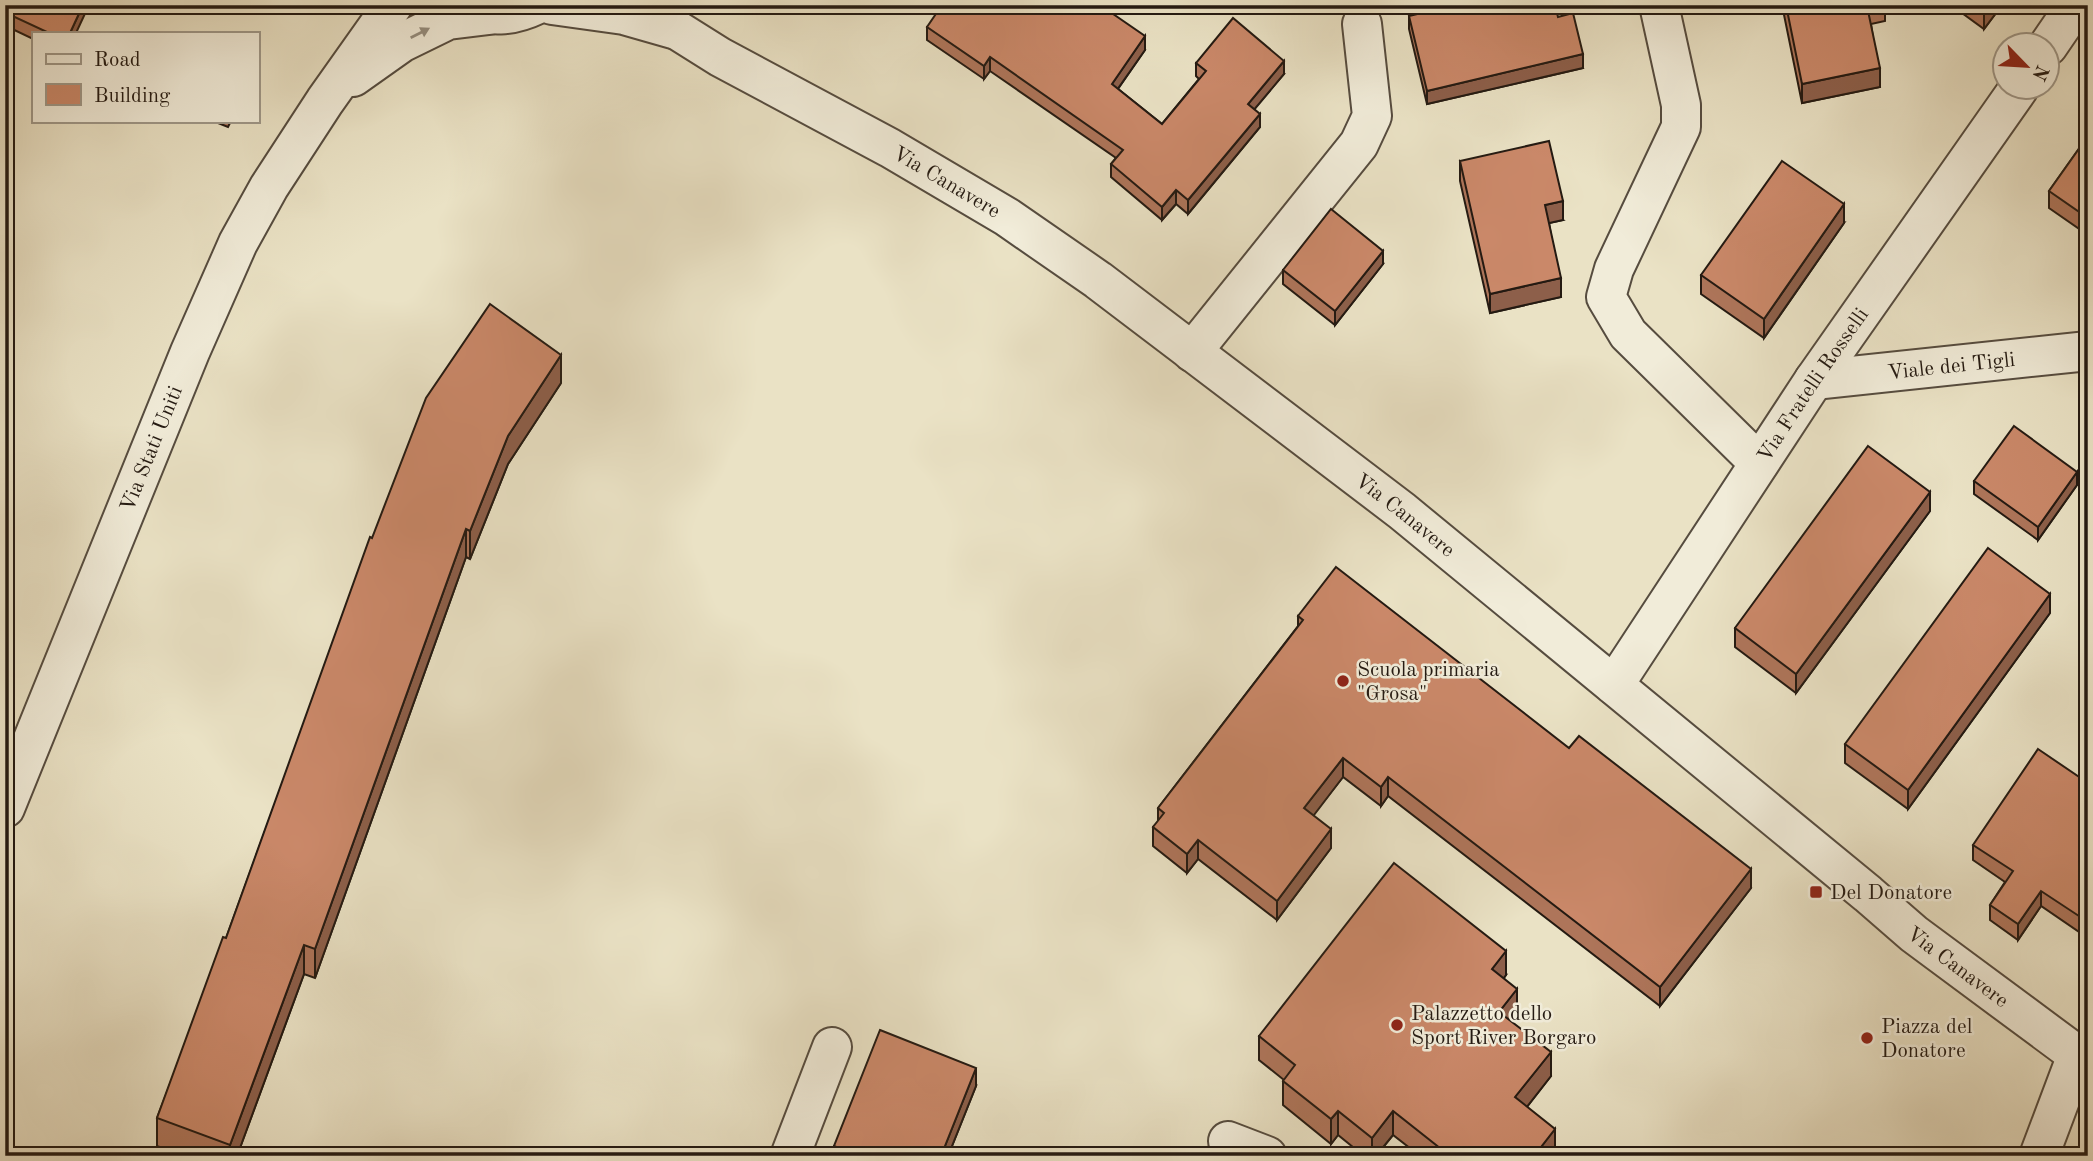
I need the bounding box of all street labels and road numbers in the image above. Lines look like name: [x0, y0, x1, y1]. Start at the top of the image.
street label: Via Canavere: [889, 143, 1004, 223]
street label: Via Fratelli Rosselli: [1754, 305, 1873, 466]
street label: Viale dei Tigli: [1887, 350, 2016, 384]
street label: Via Stati Uniti: [117, 383, 187, 515]
street label: Via Canavere: [1350, 470, 1458, 562]
street label: Via Canavere: [1902, 923, 2012, 1012]

